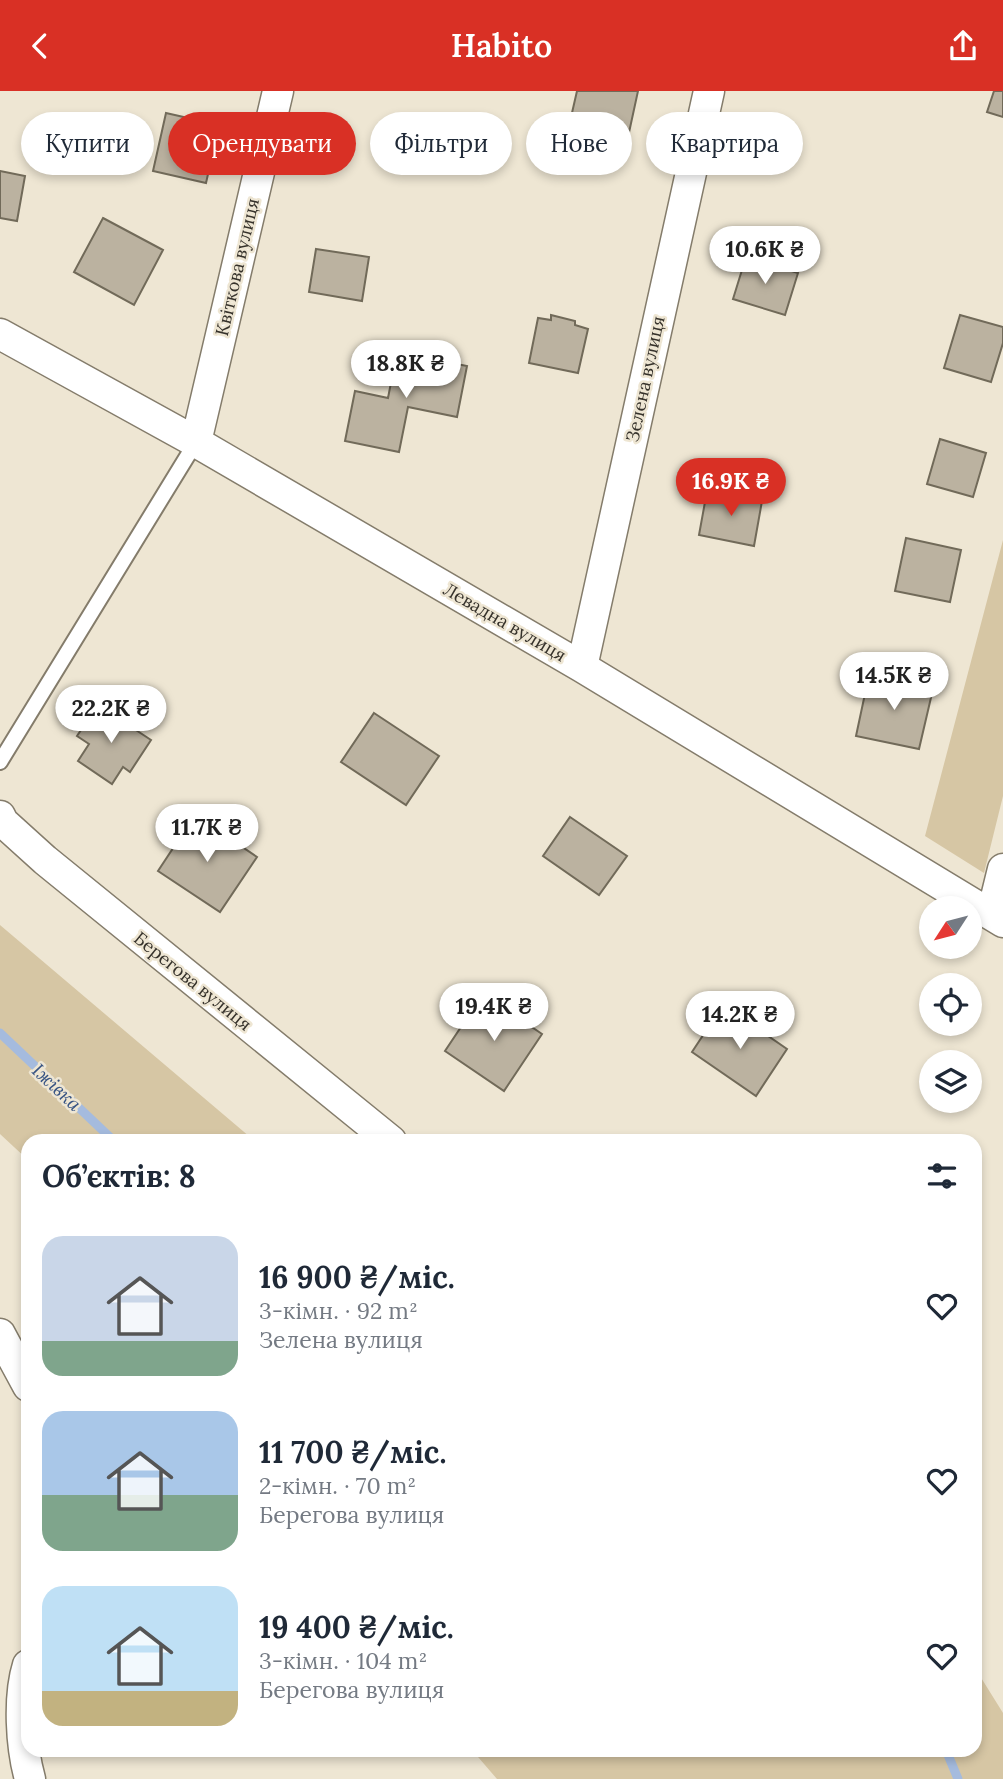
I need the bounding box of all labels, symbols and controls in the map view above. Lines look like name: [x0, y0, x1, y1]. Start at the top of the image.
text: Habito: [451, 25, 552, 66]
icon: back: [21, 27, 59, 65]
icon: share: [944, 27, 982, 65]
chip: Купити: [21, 112, 154, 175]
chip: Орендувати: [168, 112, 356, 175]
chip: Фільтри: [370, 112, 512, 175]
chip: Нове: [526, 112, 632, 175]
chip: Квартира: [646, 112, 803, 175]
street label: Квіткова вулиця: [210, 196, 264, 338]
pin: 10.6K ₴: [700, 227, 830, 286]
text: 10.6K ₴: [725, 234, 805, 263]
street label: Зелена вулиця: [620, 314, 670, 444]
pin: 18.8K ₴: [341, 341, 471, 400]
text: 18.8K ₴: [367, 348, 445, 377]
pin: 16.9K ₴: [666, 459, 796, 518]
text: 16.9K ₴: [692, 466, 770, 495]
street label: Левадна вулиця: [439, 578, 571, 666]
pin: 14.5K ₴: [829, 653, 959, 712]
text: 14.5K ₴: [856, 660, 932, 689]
pin: 22.2K ₴: [46, 685, 176, 745]
text: 22.2K ₴: [71, 693, 151, 722]
pin: 11.7K ₴: [142, 805, 272, 864]
text: 11.7K ₴: [171, 812, 243, 841]
north arrow: [919, 896, 982, 959]
map controls: [919, 896, 982, 1113]
street label: Берегова вулиця: [129, 926, 257, 1036]
button: locate: [919, 973, 982, 1036]
pin: 19.4K ₴: [429, 983, 559, 1043]
text: 19.4K ₴: [455, 991, 533, 1020]
pin: 14.2K ₴: [675, 991, 805, 1051]
text: 14.2K ₴: [702, 999, 778, 1028]
button: layers: [919, 1050, 982, 1113]
water label: Іжівка: [27, 1058, 87, 1116]
text: Об’єктів: 8: [42, 1157, 196, 1195]
icon: filters: [923, 1157, 961, 1195]
text: 16 900 ₴/міс.: [259, 1258, 455, 1296]
icon: home: [98, 1264, 182, 1348]
icon: heart: [923, 1287, 961, 1325]
text: 3-кімн. · 92 m²: [259, 1296, 418, 1325]
text: Зелена вулиця: [259, 1325, 423, 1354]
text: 11 700 ₴/міс.: [259, 1433, 446, 1471]
icon: home: [98, 1439, 182, 1523]
icon: heart: [923, 1462, 961, 1500]
text: 2-кімн. · 70 m²: [259, 1471, 416, 1500]
text: Берегова вулиця: [259, 1500, 444, 1529]
text: 19 400 ₴/міс.: [259, 1608, 454, 1646]
icon: home: [98, 1614, 182, 1698]
icon: heart: [923, 1637, 961, 1675]
text: 3-кімн. · 104 m²: [259, 1646, 427, 1675]
text: Берегова вулиця: [259, 1675, 444, 1704]

